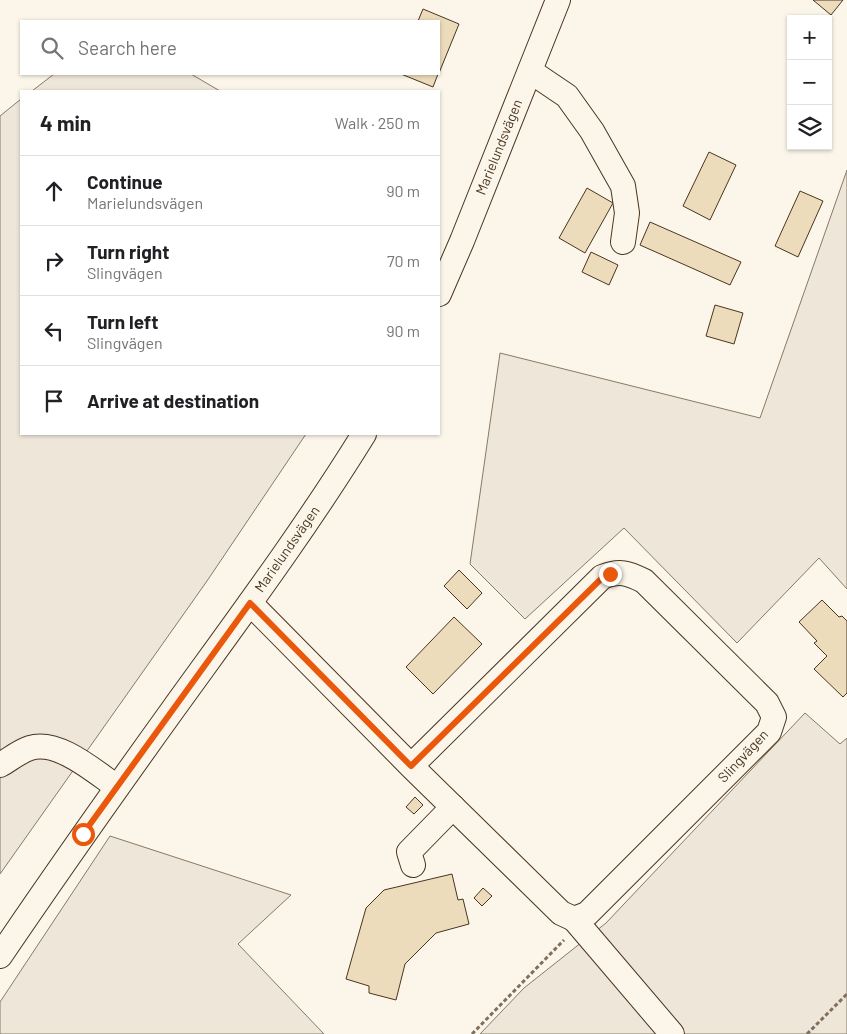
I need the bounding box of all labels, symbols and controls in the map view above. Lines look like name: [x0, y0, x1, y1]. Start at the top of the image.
map controls: [787, 15, 832, 150]
button: +: [787, 15, 832, 60]
search box: [20, 20, 440, 75]
icon: search: [38, 34, 66, 62]
text: Search here: [78, 36, 177, 59]
button: −: [787, 60, 832, 105]
street label: Marielundsvägen: [472, 97, 525, 197]
button: layers: [787, 105, 832, 150]
text: 4 min: [40, 110, 91, 135]
text: Walk · 250 m: [335, 113, 420, 132]
text: Continue: [87, 170, 163, 193]
icon: ahead: [40, 177, 68, 205]
text: 90 m: [386, 181, 420, 200]
text: Marielundsvägen: [87, 193, 203, 212]
text: Turn right: [87, 240, 169, 263]
icon: right: [40, 247, 68, 275]
text: 70 m: [387, 251, 420, 270]
text: Slingvägen: [87, 263, 163, 282]
text: Turn left: [87, 310, 158, 333]
icon: left: [40, 317, 68, 345]
text: 90 m: [386, 321, 420, 340]
text: Slingvägen: [87, 333, 163, 352]
icon: arrive: [40, 387, 68, 415]
text: Arrive at destination: [87, 389, 259, 412]
street label: Marielundsvägen: [251, 502, 323, 595]
route end: [599, 563, 622, 586]
street label: Slingvägen: [714, 726, 771, 786]
route start: [72, 823, 95, 846]

